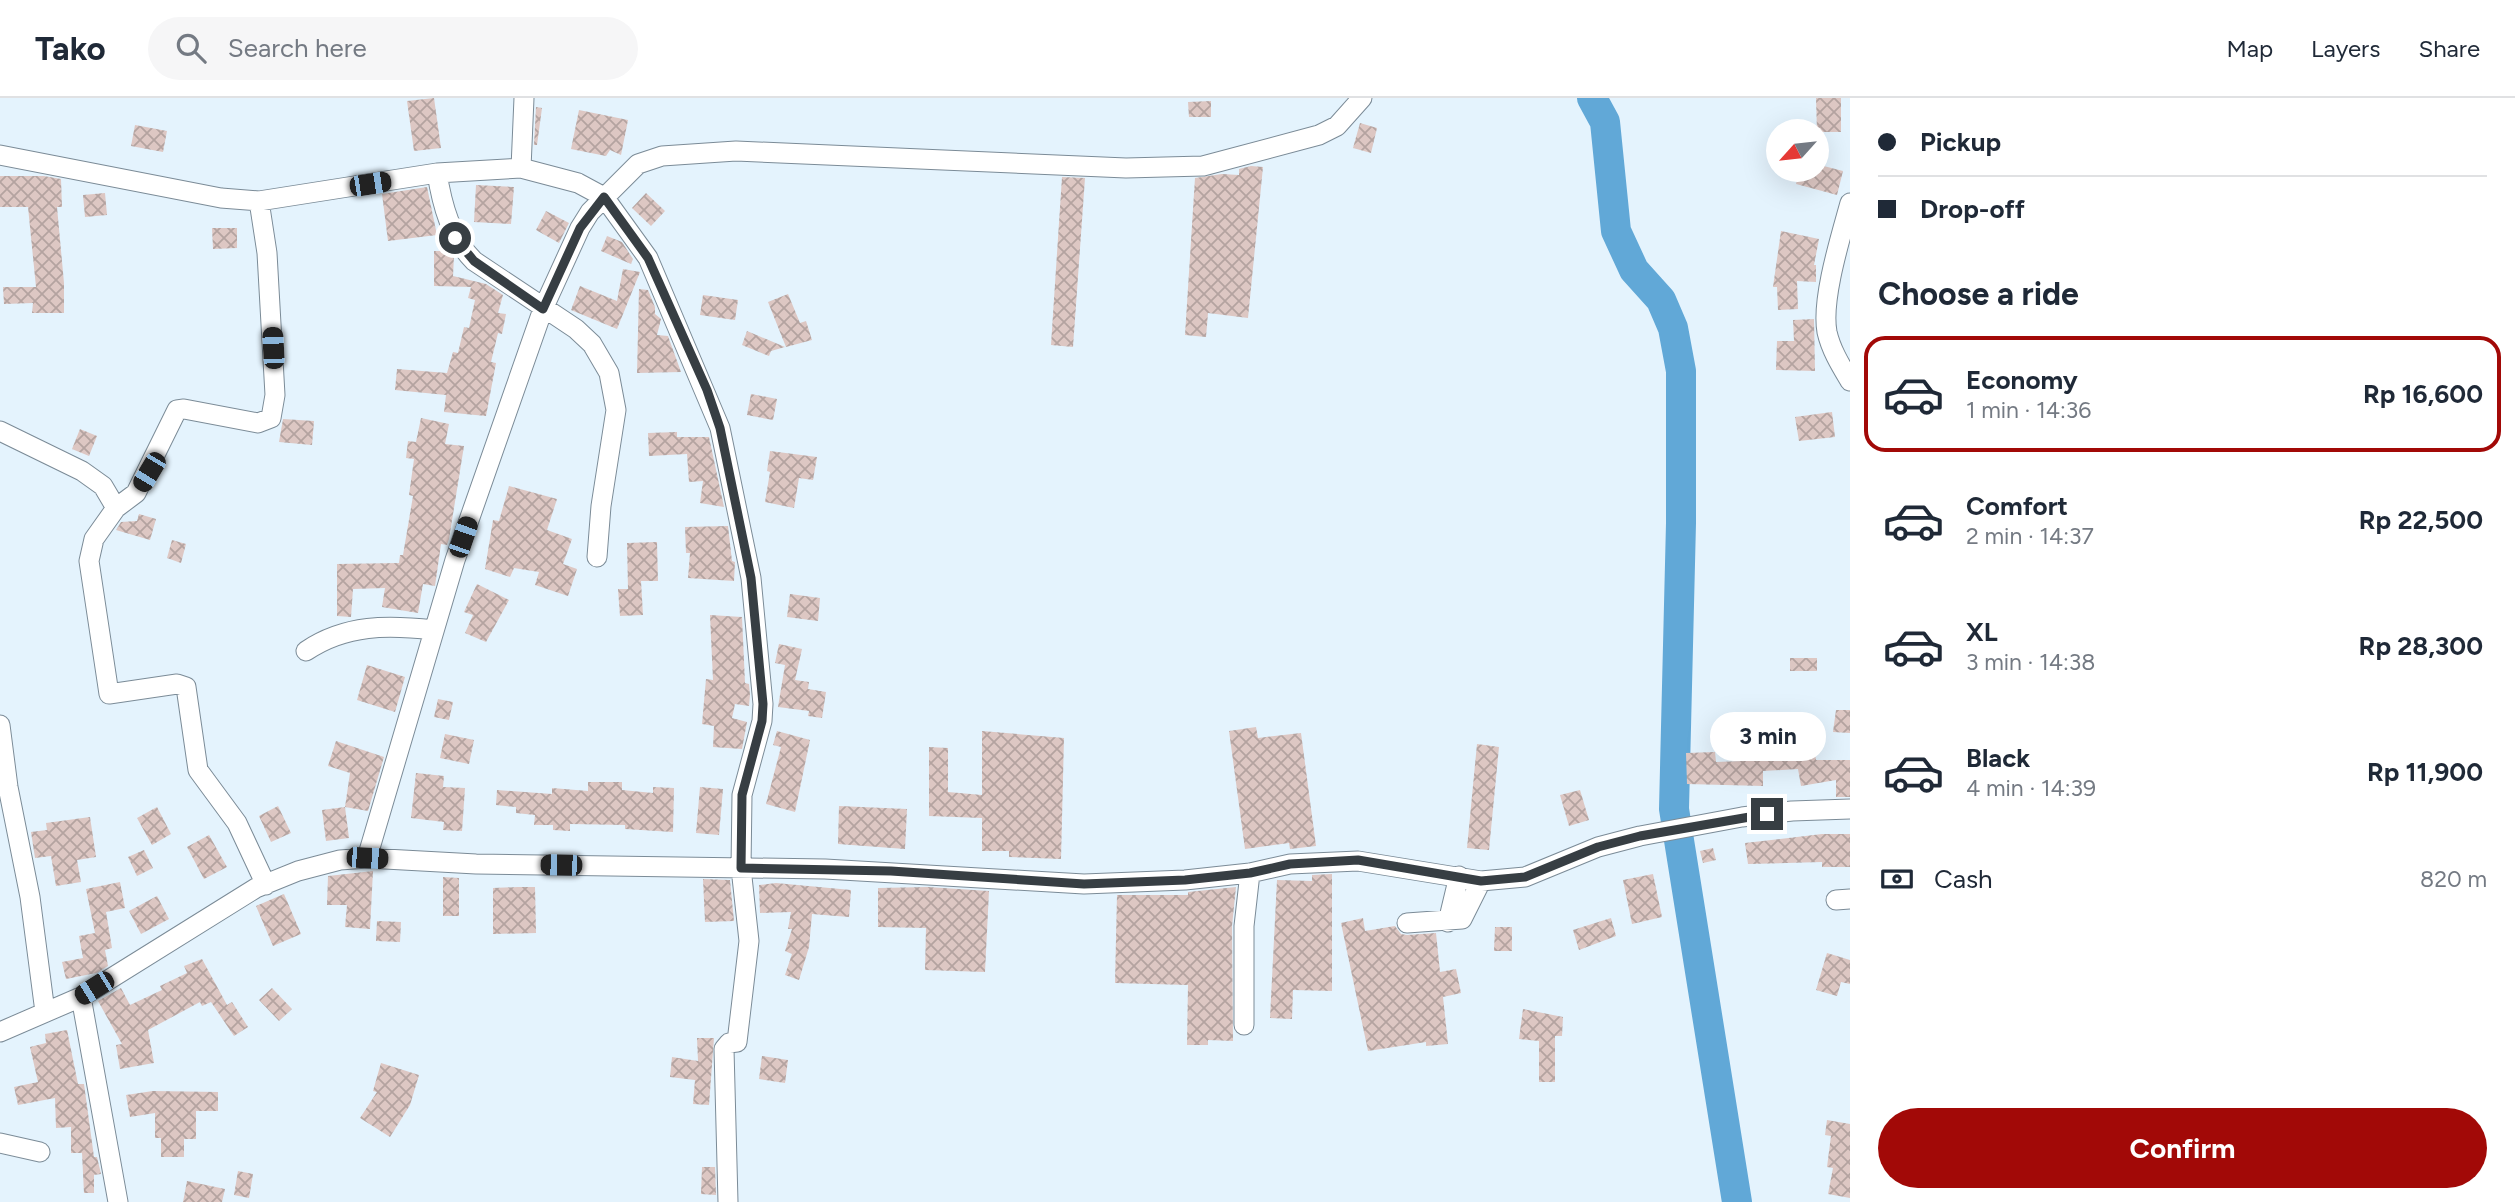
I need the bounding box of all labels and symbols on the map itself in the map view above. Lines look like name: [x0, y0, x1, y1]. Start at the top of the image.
north arrow: [1766, 119, 1829, 182]
car: [348, 170, 393, 198]
route start: [439, 222, 471, 254]
car: [262, 326, 285, 370]
car: [130, 449, 169, 495]
car: [447, 514, 480, 560]
callout: 3 min: [1709, 712, 1825, 762]
route end: [1751, 798, 1783, 830]
car: [346, 846, 389, 870]
car: [540, 854, 583, 876]
car: [71, 968, 118, 1008]

